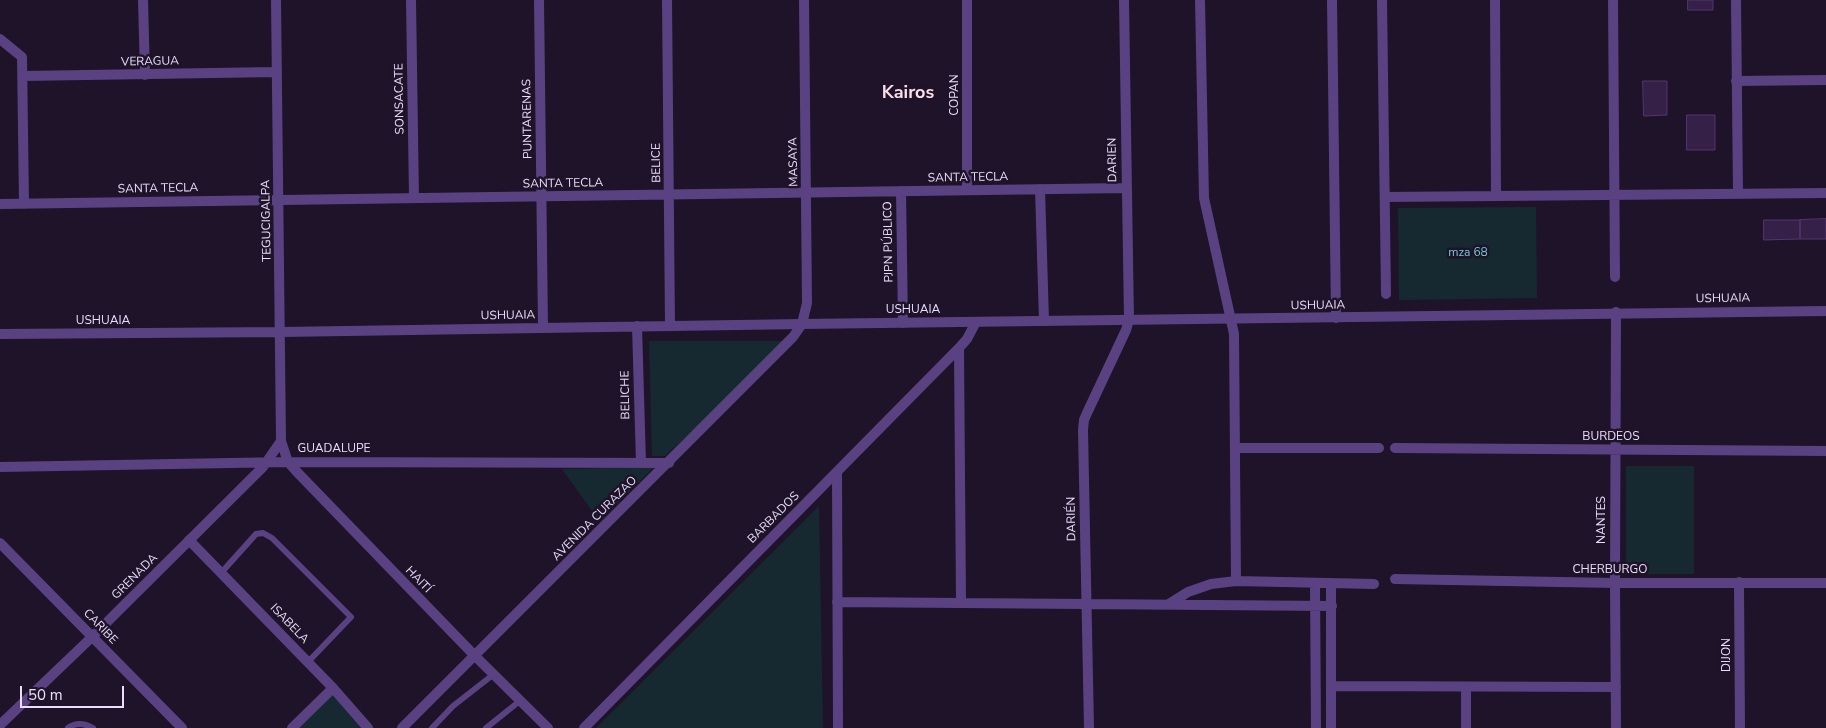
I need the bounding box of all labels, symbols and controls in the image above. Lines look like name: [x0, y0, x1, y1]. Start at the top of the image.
street label: VERAGUA: [121, 54, 179, 70]
street label: SONSACATE: [392, 63, 408, 135]
street label: COPAN: [948, 74, 962, 116]
street label: PUNTARENAS: [520, 79, 536, 159]
district label: Kairos: [882, 83, 934, 105]
street label: MASAYA: [786, 137, 802, 187]
street label: DARIEN: [1105, 138, 1121, 182]
street label: BELICE: [649, 143, 665, 183]
street label: SANTA TECLA: [928, 170, 1008, 186]
street label: SANTA TECLA: [523, 176, 603, 192]
street label: TEGUCIGALPA: [259, 180, 275, 262]
street label: SANTA TECLA: [118, 181, 198, 197]
street label: PJPN PÚBLICO: [881, 201, 897, 283]
park label: mza 68: [1448, 246, 1488, 260]
street label: USHUAIA: [1696, 291, 1750, 307]
street label: USHUAIA: [1291, 298, 1345, 314]
street label: USHUAIA: [886, 303, 940, 317]
street label: USHUAIA: [481, 308, 535, 324]
street label: USHUAIA: [76, 314, 130, 328]
street label: BELICHE: [618, 370, 634, 420]
street label: BURDEOS: [1582, 430, 1640, 444]
street label: GUADALUPE: [297, 442, 371, 456]
street label: AVENIDA CURAZAO: [550, 474, 640, 564]
street label: BARBADOS: [745, 489, 803, 547]
street label: NANTES: [1595, 496, 1609, 544]
street label: DARIÉN: [1064, 497, 1080, 541]
street label: GRENADA: [109, 551, 161, 603]
street label: CHERBURGO: [1573, 563, 1647, 577]
street label: HAITÍ: [402, 564, 434, 596]
street label: ISABELA: [267, 601, 311, 647]
street label: CARIBE: [80, 607, 120, 647]
street label: DIJON: [1720, 638, 1734, 672]
scale bar: [22, 676, 126, 708]
text: 50 m: [28, 685, 63, 705]

